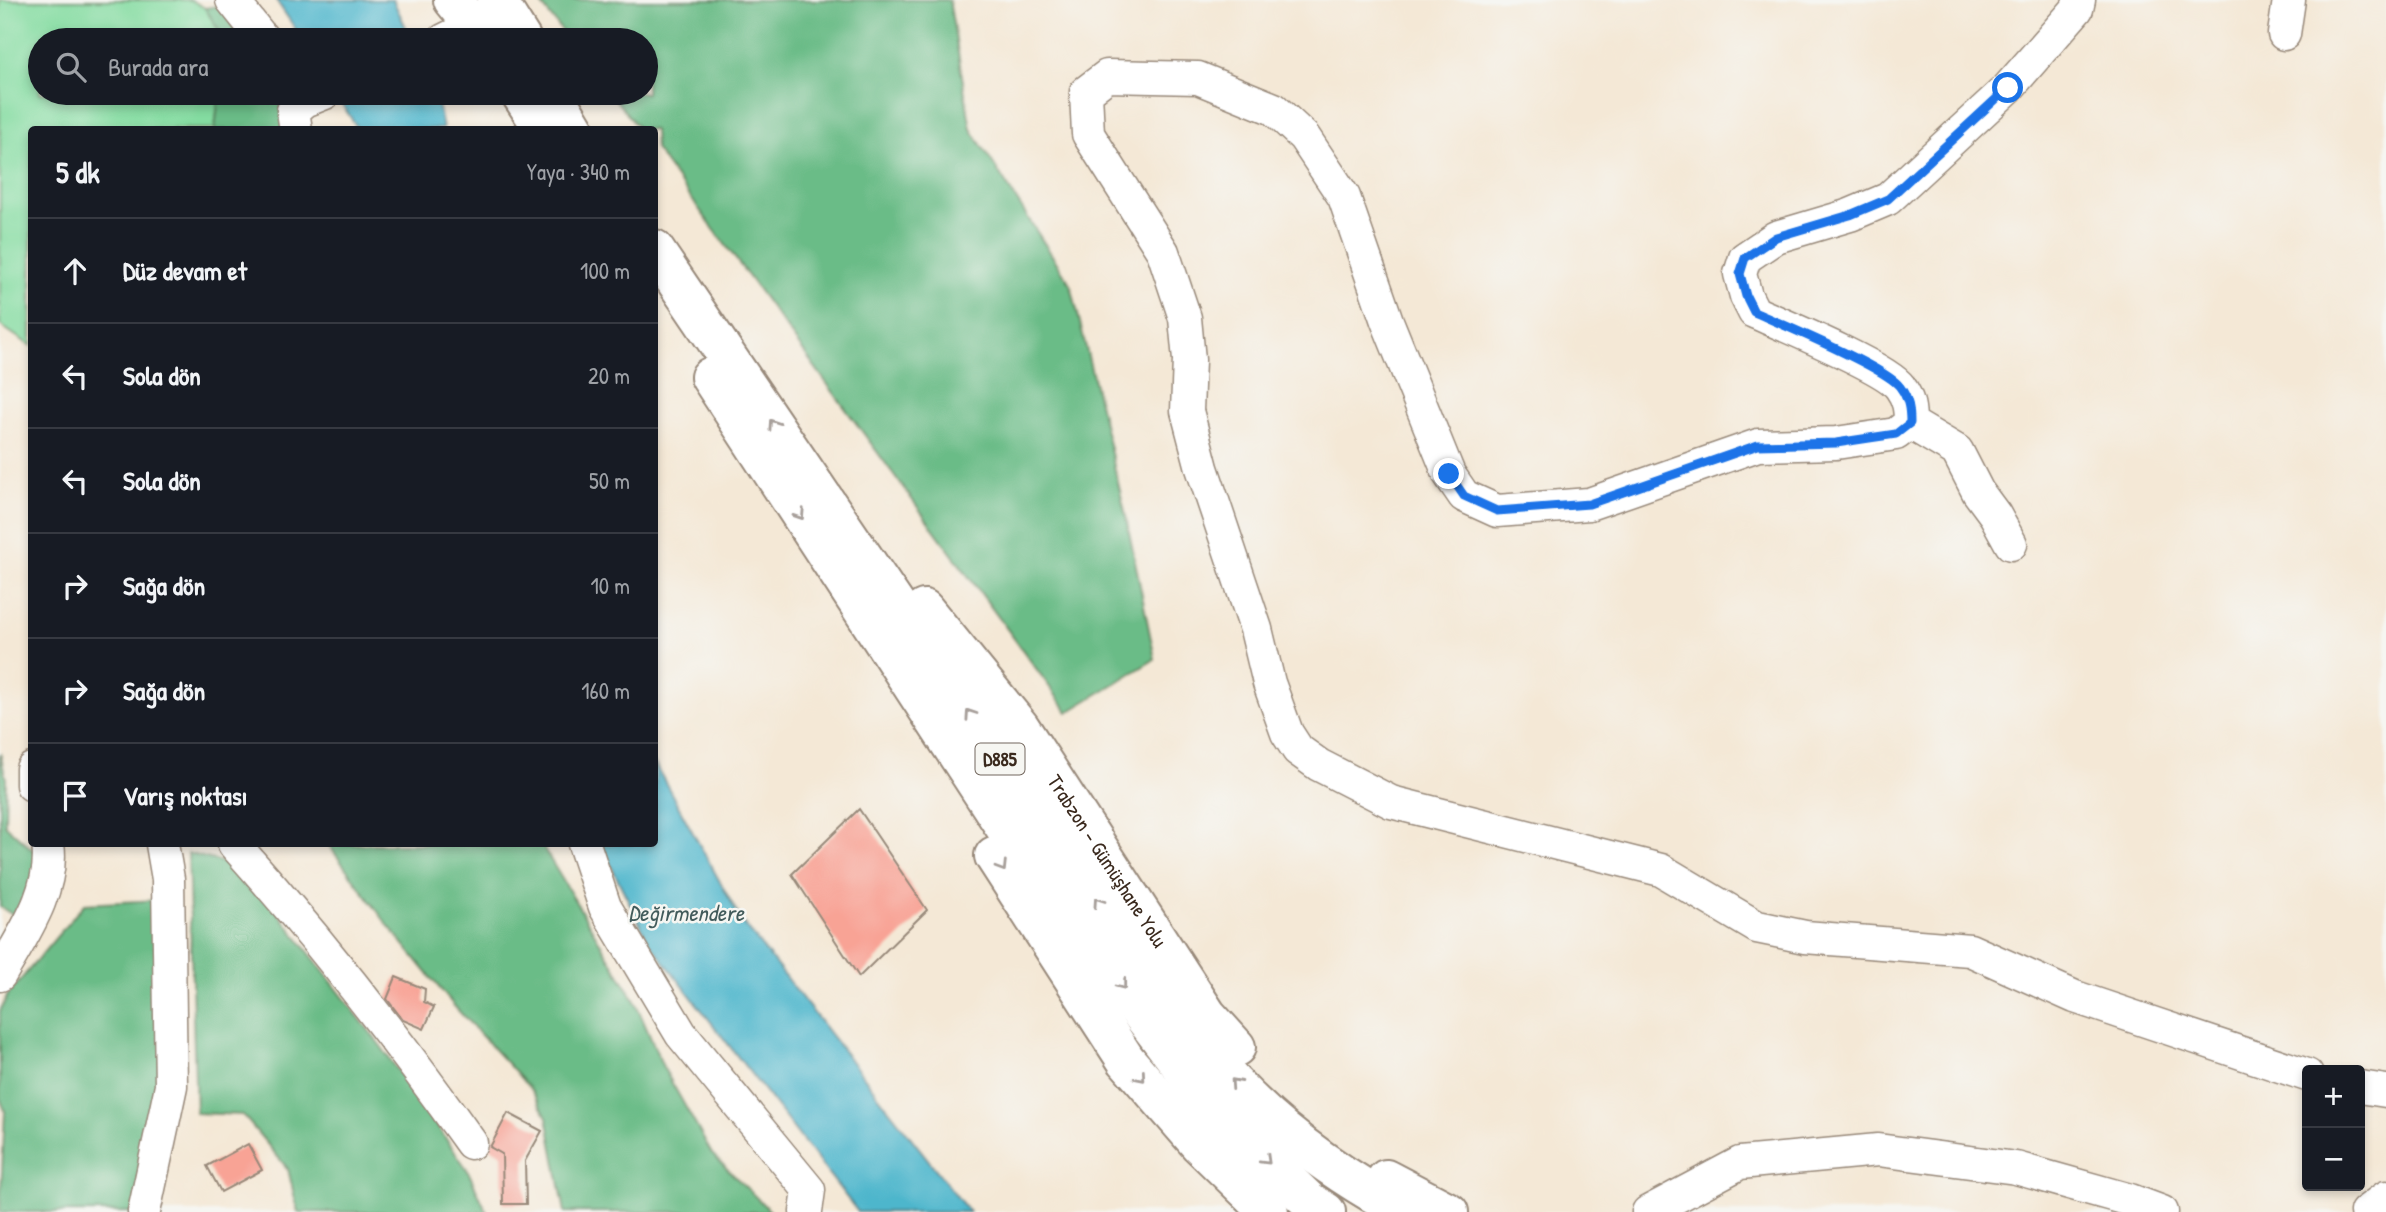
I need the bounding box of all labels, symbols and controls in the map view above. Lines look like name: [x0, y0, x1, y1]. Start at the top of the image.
search box: [28, 28, 658, 105]
icon: search: [52, 48, 90, 86]
text: Burada ara: [108, 49, 209, 84]
route start: [1992, 72, 2023, 103]
text: 5 dk: [56, 152, 100, 192]
text: Yaya · 340 m: [527, 156, 630, 187]
icon: ahead: [56, 252, 94, 290]
text: Düz devam et: [123, 253, 247, 288]
text: 100 m: [580, 255, 630, 286]
icon: left: [56, 357, 94, 395]
text: Sola dön: [123, 358, 201, 393]
text: 20 m: [588, 360, 630, 391]
one-way arrow: [769, 419, 782, 432]
route end: [1433, 458, 1464, 489]
icon: left: [56, 462, 94, 500]
text: Sola dön: [123, 463, 201, 498]
text: 50 m: [589, 465, 630, 496]
one-way arrow: [792, 507, 805, 520]
icon: right: [56, 567, 94, 605]
text: Sağa dön: [123, 568, 205, 603]
text: 10 m: [590, 570, 630, 601]
icon: right: [56, 672, 94, 710]
text: Sağa dön: [123, 673, 205, 708]
text: 160 m: [581, 675, 630, 706]
one-way arrow: [966, 709, 978, 722]
road number: D885: [976, 744, 1024, 774]
street label: Trabzon - Gümüşhane Yolu: [1041, 769, 1175, 953]
icon: arrive: [56, 777, 94, 815]
text: Varış noktası: [123, 778, 248, 813]
one-way arrow: [993, 860, 1006, 873]
water label: Değirmendere: [628, 897, 745, 929]
one-way arrow: [1094, 897, 1106, 910]
one-way arrow: [1114, 977, 1126, 990]
map controls: [2302, 1065, 2365, 1191]
button: +: [2302, 1065, 2365, 1128]
one-way arrow: [1133, 1069, 1145, 1082]
one-way arrow: [1230, 1078, 1243, 1091]
button: −: [2302, 1128, 2365, 1191]
one-way arrow: [1258, 1152, 1271, 1164]

